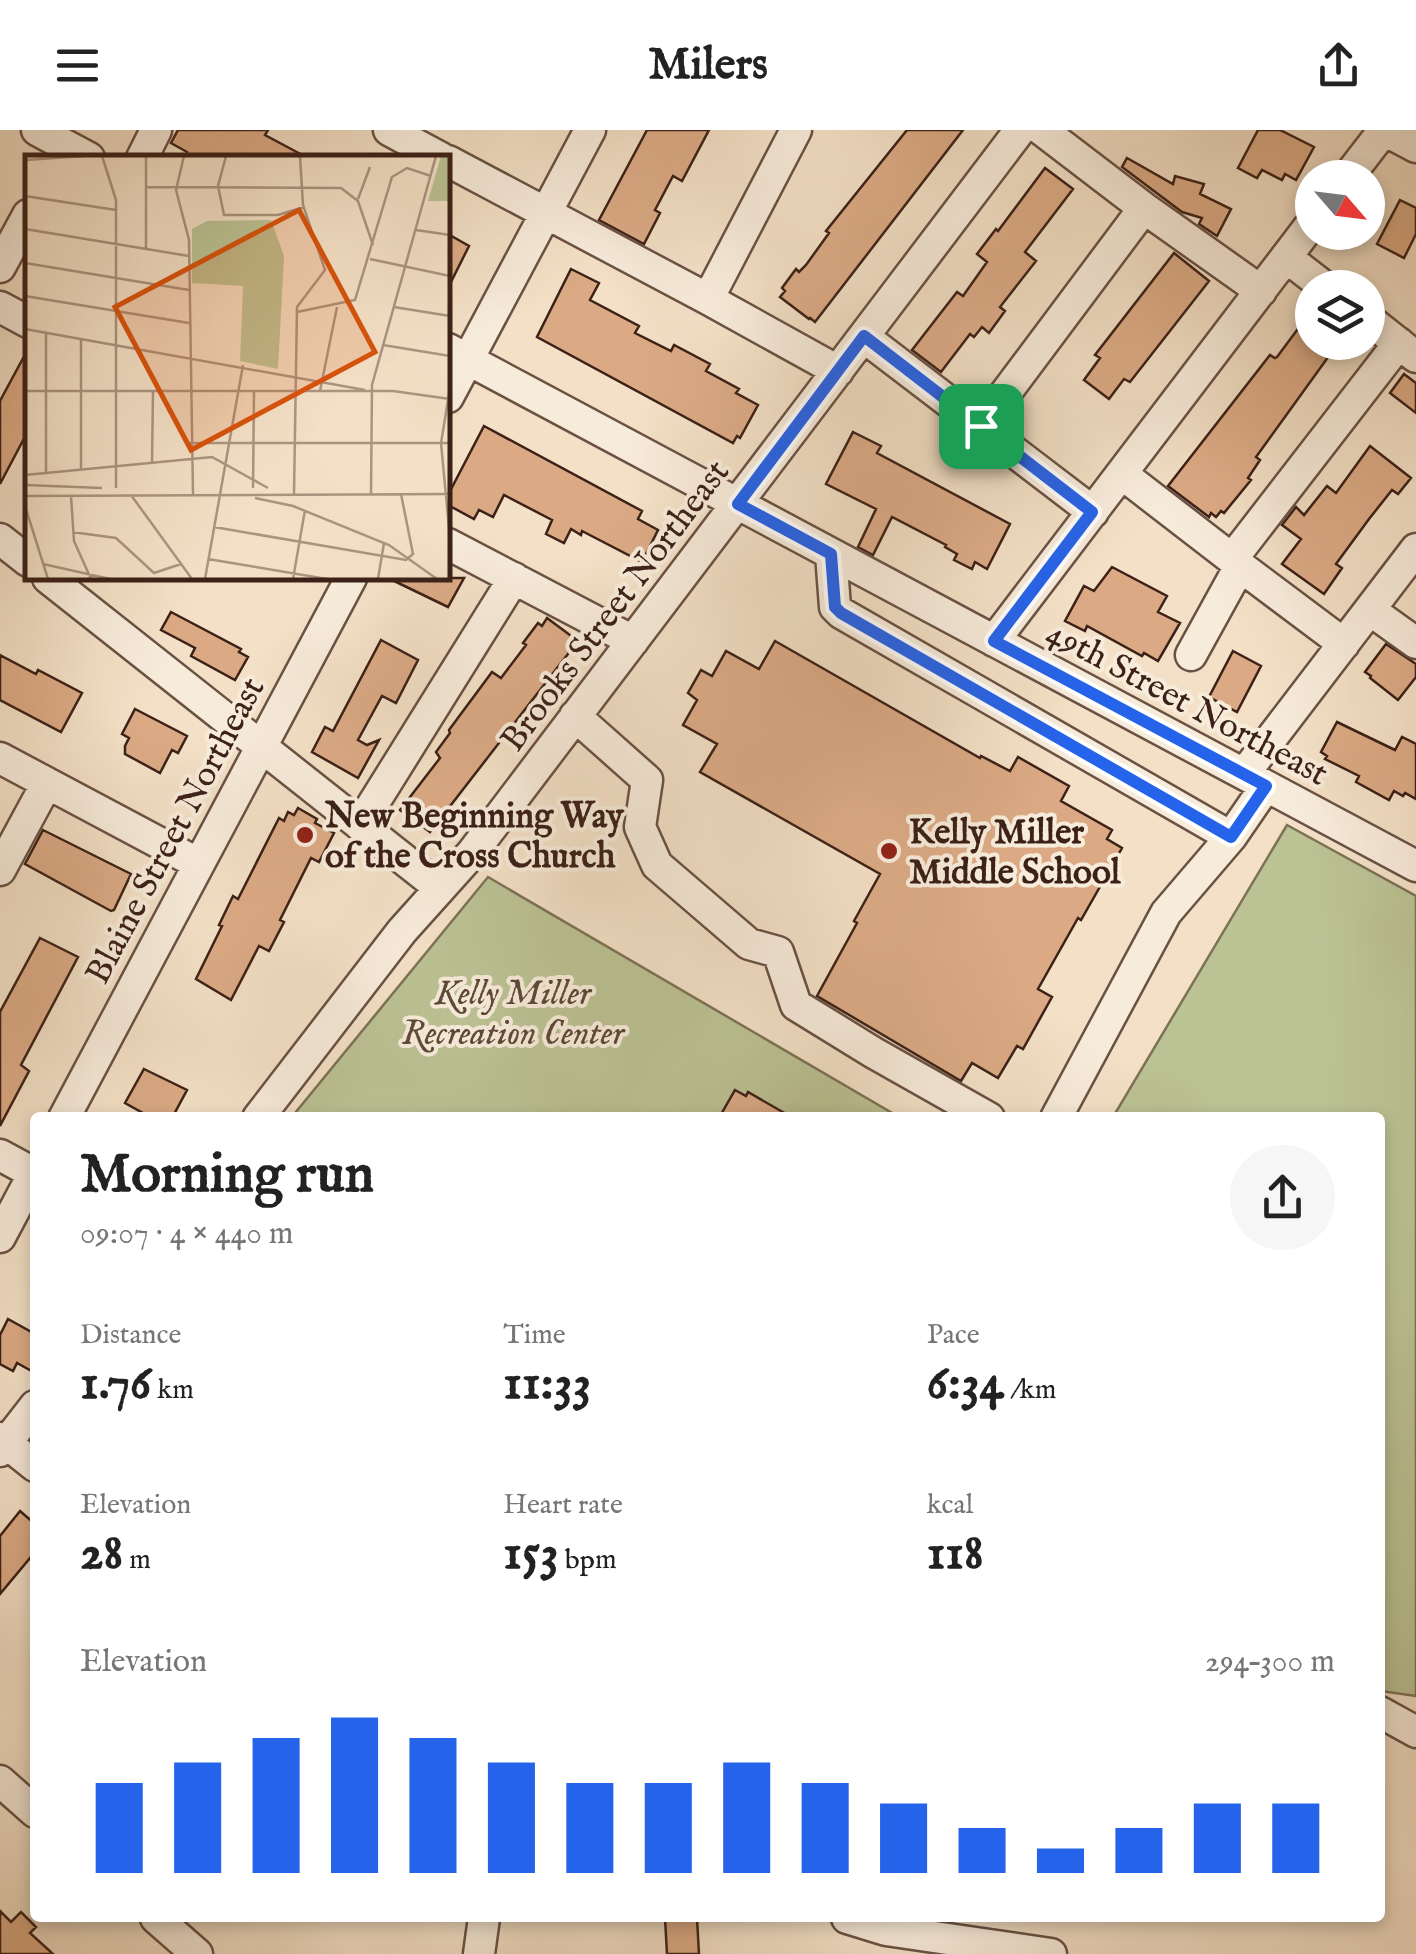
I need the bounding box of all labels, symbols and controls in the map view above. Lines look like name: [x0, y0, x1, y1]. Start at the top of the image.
text: Milers: [648, 37, 768, 94]
icon: menu: [50, 38, 105, 93]
icon: share: [1311, 38, 1366, 93]
inset map: [25, 155, 450, 580]
north arrow: [1295, 160, 1385, 250]
map controls: [1295, 160, 1385, 360]
button: layers: [1295, 270, 1385, 360]
pin: [939, 384, 1024, 469]
icon: arrive: [954, 399, 1009, 454]
street label: Brooks Street Northeast: [492, 452, 740, 761]
street label: 49th Street Northeast: [1038, 611, 1335, 797]
street label: Blaine Street Northeast: [76, 670, 276, 992]
place label: New Beginning Way of the Cross Church: [324, 795, 625, 880]
place label: Kelly Miller Middle School: [909, 811, 1122, 896]
marker: New Beginning Way of the Cross Church: [294, 824, 316, 846]
marker: Kelly Miller Middle School: [878, 840, 900, 862]
park label: Kelly Miller Recreation Center: [402, 972, 626, 1057]
text: Morning run: [80, 1141, 374, 1211]
button: share: [1230, 1145, 1335, 1250]
text: 09:07 · 4 × 440 m: [80, 1214, 294, 1255]
text: Distance: [80, 1318, 181, 1353]
text: Time: [503, 1318, 566, 1353]
text: Pace: [927, 1318, 980, 1353]
text: 1.76: [80, 1353, 151, 1416]
text: 11:33: [503, 1353, 591, 1416]
text: 6:34: [927, 1353, 1004, 1416]
text: km: [151, 1373, 194, 1408]
text: /km: [1004, 1373, 1056, 1408]
text: Elevation: [80, 1488, 191, 1523]
text: Heart rate: [503, 1488, 623, 1523]
text: kcal: [927, 1488, 973, 1523]
text: 28: [80, 1523, 123, 1586]
text: 153: [503, 1523, 559, 1586]
text: 118: [927, 1523, 984, 1586]
text: m: [123, 1543, 151, 1578]
text: bpm: [559, 1543, 617, 1578]
text: Elevation: [80, 1642, 207, 1683]
text: 294–300 m: [1205, 1642, 1335, 1683]

